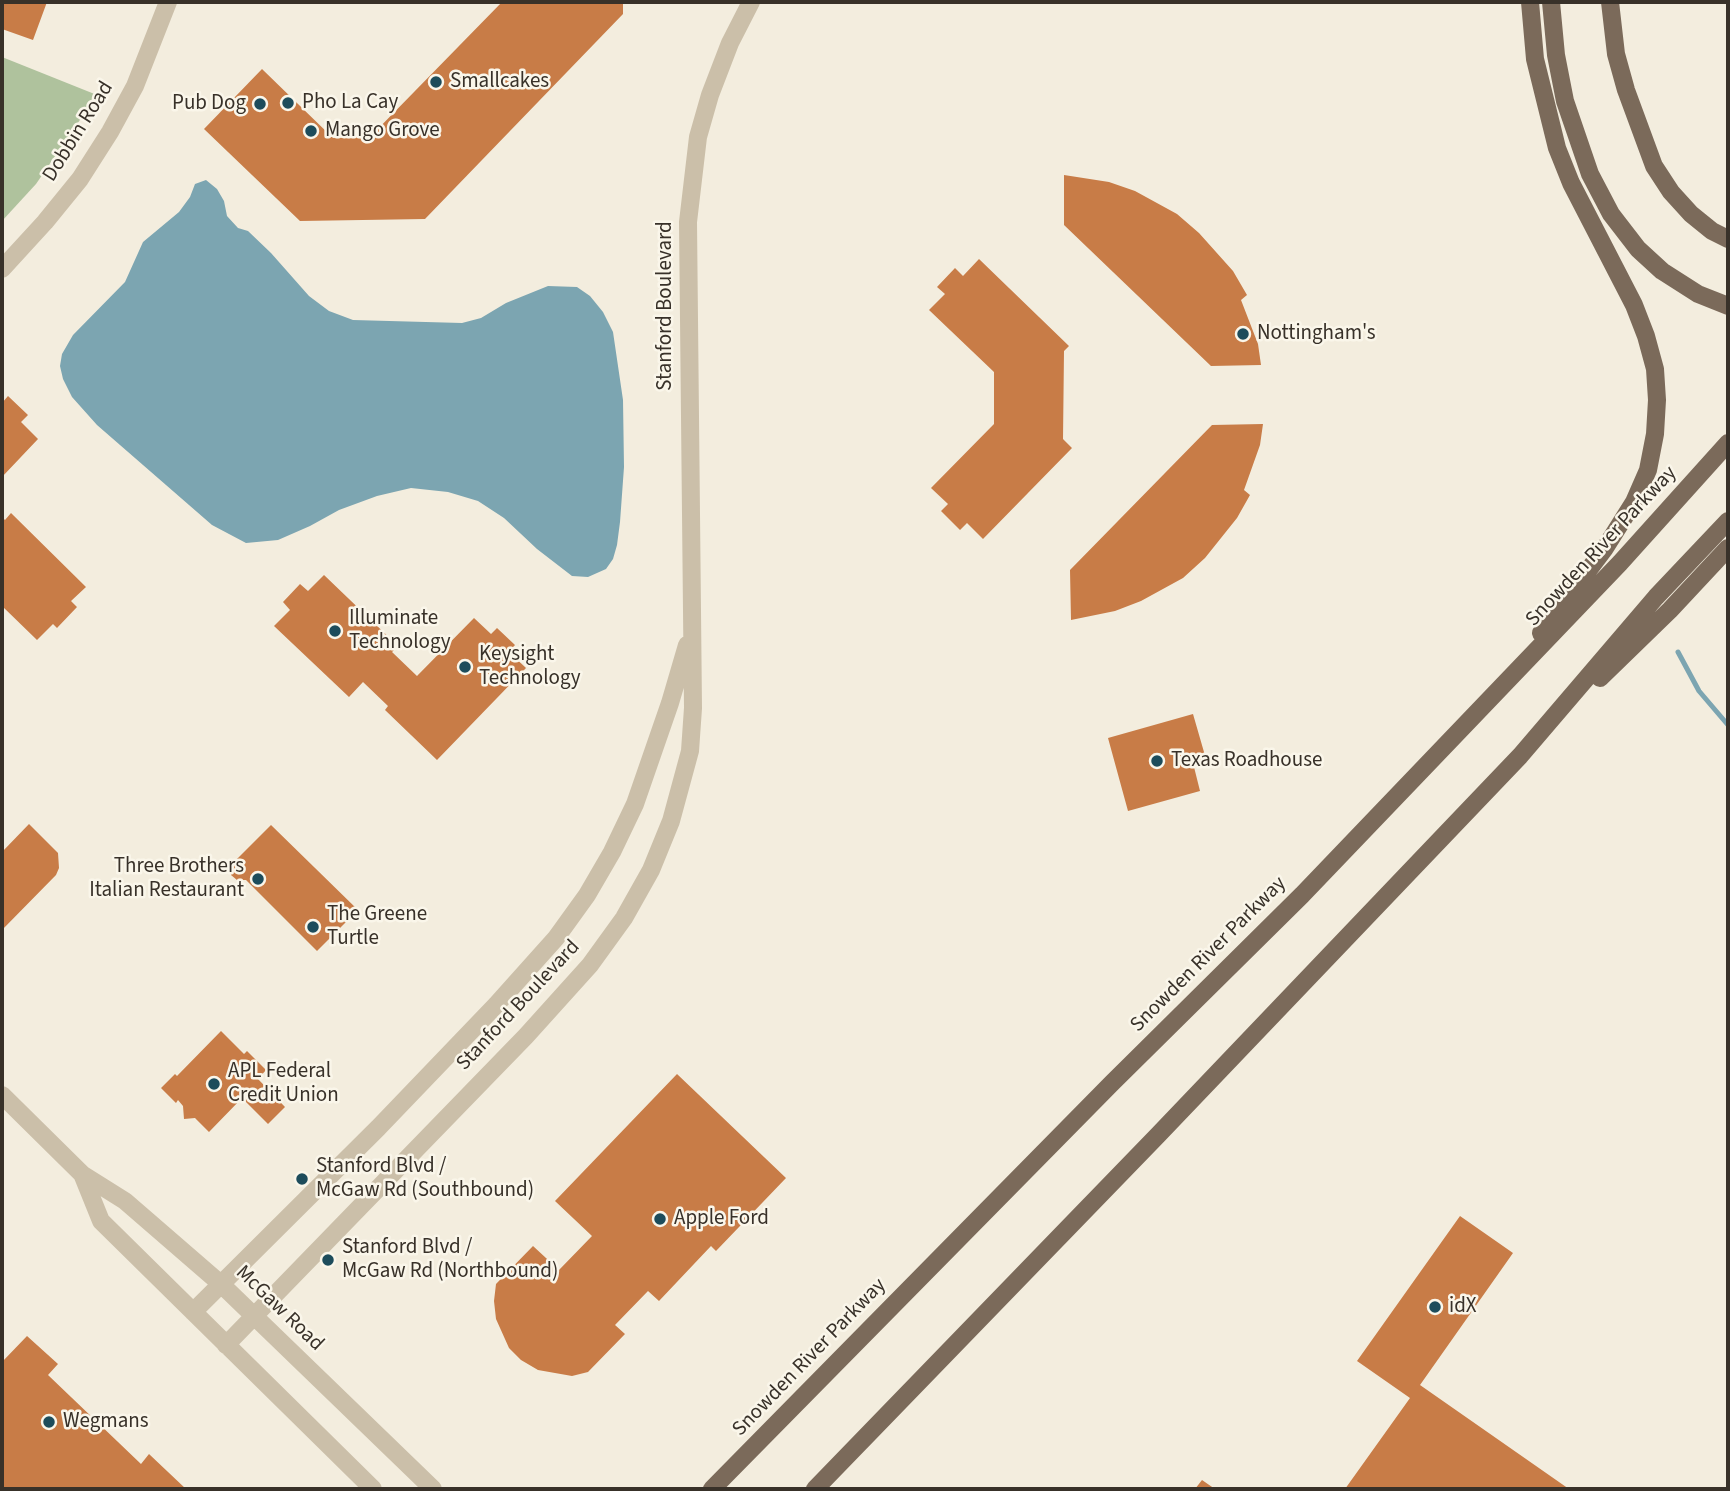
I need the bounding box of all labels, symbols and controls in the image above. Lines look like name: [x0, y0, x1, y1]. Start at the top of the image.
place label: Smallcakes: [450, 69, 549, 95]
marker: Smallcakes: [428, 74, 444, 90]
street label: Dobbin Road: [38, 77, 120, 187]
place label: Pho La Cay: [302, 90, 398, 116]
place label: Pub Dog: [172, 91, 246, 117]
marker: Pho La Cay: [280, 95, 296, 111]
marker: Pub Dog: [252, 96, 268, 112]
place label: Mango Grove: [325, 118, 440, 144]
marker: Mango Grove: [303, 123, 319, 139]
street label: Stanford Boulevard: [653, 221, 679, 391]
place label: Nottingham's: [1257, 321, 1376, 347]
marker: Nottingham's: [1235, 326, 1251, 342]
street label: Snowden River Parkway: [1521, 462, 1683, 632]
place label: Illuminate Technology: [349, 606, 451, 656]
marker: Illuminate Technology: [327, 623, 343, 639]
place label: Keysight Technology: [479, 642, 581, 692]
marker: Keysight Technology: [457, 659, 473, 675]
place label: Texas Roadhouse: [1171, 748, 1322, 774]
marker: Texas Roadhouse: [1149, 753, 1165, 769]
place label: Three Brothers Italian Restaurant: [89, 854, 244, 904]
marker: Three Brothers Italian Restaurant: [250, 871, 266, 887]
street label: Snowden River Parkway: [1126, 872, 1292, 1038]
place label: The Greene Turtle: [327, 902, 427, 952]
marker: The Greene Turtle: [305, 919, 321, 935]
street label: Stanford Boulevard: [452, 935, 586, 1077]
place label: APL Federal Credit Union: [228, 1059, 339, 1109]
marker: APL Federal Credit Union: [206, 1076, 222, 1092]
place label: Stanford Blvd / McGaw Rd (Southbound): [316, 1154, 534, 1204]
marker: Stanford Blvd / McGaw Rd (Southbound): [294, 1171, 310, 1187]
place label: Apple Ford: [674, 1206, 769, 1232]
marker: Apple Ford: [652, 1211, 668, 1227]
place label: Stanford Blvd / McGaw Rd (Northbound): [342, 1235, 558, 1285]
marker: Stanford Blvd / McGaw Rd (Northbound): [320, 1252, 336, 1268]
street label: McGaw Road: [230, 1261, 328, 1357]
street label: Snowden River Parkway: [728, 1274, 892, 1442]
place label: idX: [1449, 1294, 1477, 1320]
marker: idX: [1427, 1299, 1443, 1315]
place label: Wegmans: [63, 1409, 149, 1435]
marker: Wegmans: [41, 1414, 57, 1430]

